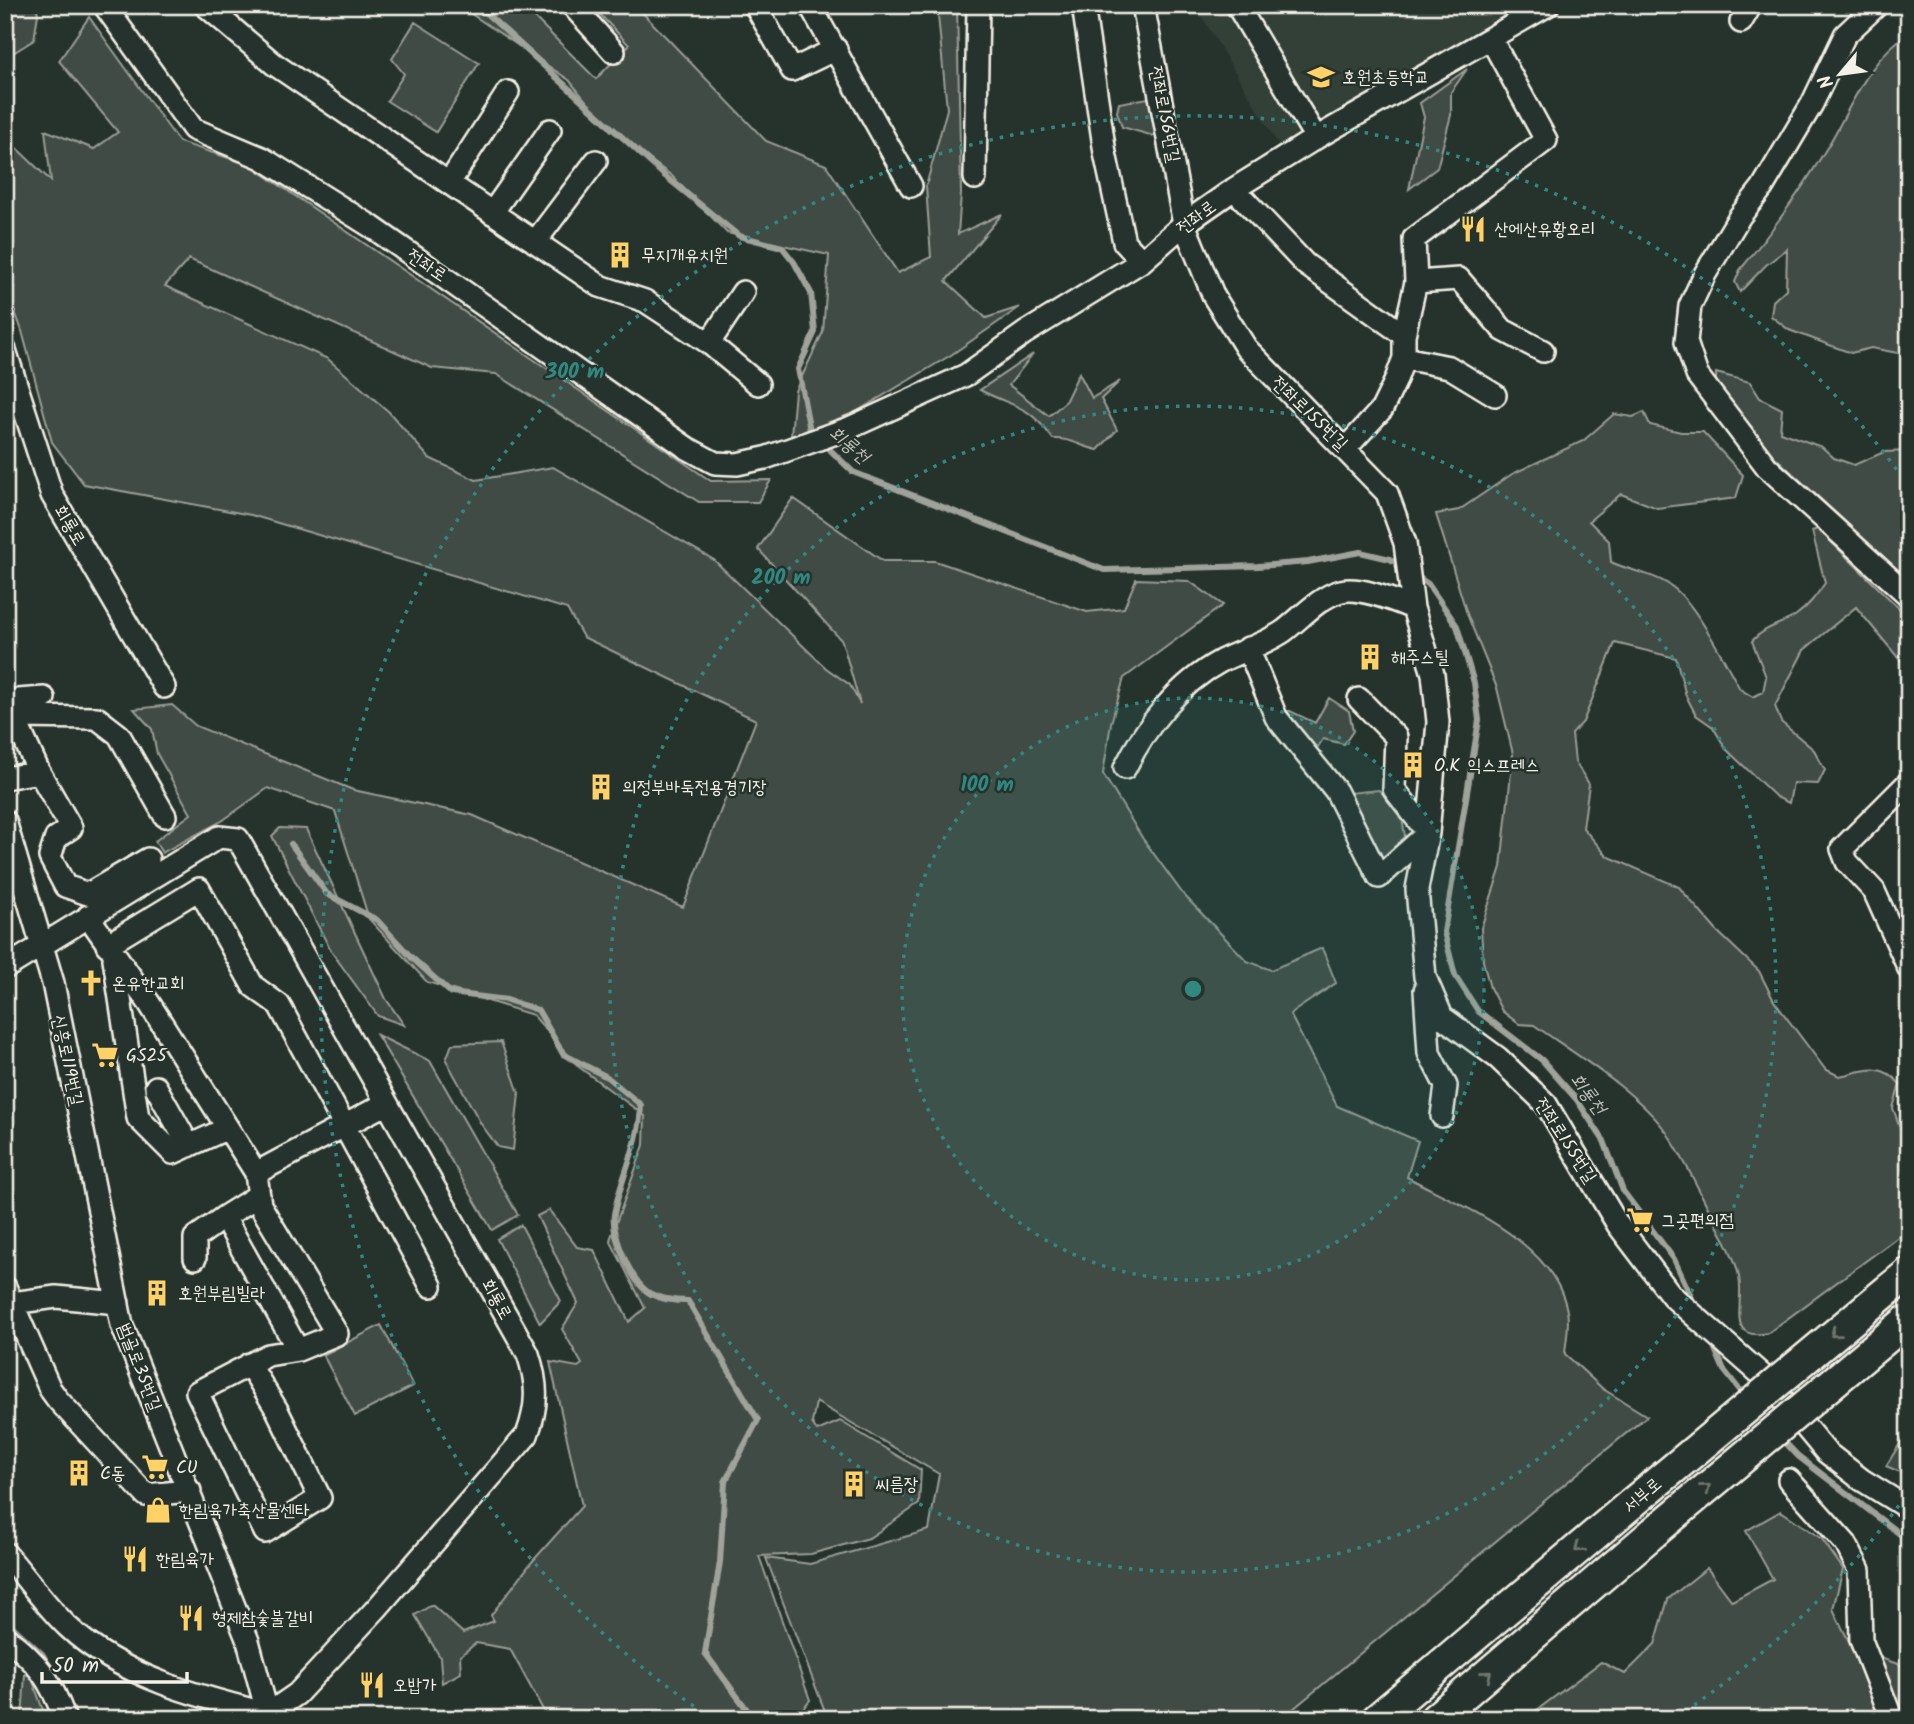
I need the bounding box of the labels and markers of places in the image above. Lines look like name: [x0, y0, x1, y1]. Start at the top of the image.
school or university icon: 호원초등학교: [1306, 62, 1336, 92]
place label: 호원초등학교: [1342, 64, 1429, 93]
restaurant icon: 산에산유황오리: [1458, 214, 1488, 244]
place label: 산에산유황오리: [1494, 216, 1595, 245]
building icon: 무지개유치원: [605, 240, 635, 270]
place label: 무지개유치원: [641, 242, 728, 271]
building icon: 해주스틸: [1355, 642, 1385, 672]
place label: 해주스틸: [1391, 644, 1449, 673]
building icon: O.K 익스프레스: [1398, 750, 1428, 780]
place label: O.K 익스프레스: [1434, 752, 1540, 781]
building icon: 의정부바둑전용경기장: [586, 772, 616, 802]
place label: 의정부바둑전용경기장: [622, 774, 767, 803]
church icon: 온유한교회: [76, 968, 106, 998]
place label: 온유한교회: [112, 970, 184, 999]
centre of rings: [1181, 977, 1205, 1001]
supermarket icon: GS25: [90, 1040, 120, 1070]
place label: GS25: [126, 1042, 168, 1071]
supermarket icon: 그곳편의점: [1625, 1205, 1655, 1235]
place label: 그곳편의점: [1661, 1207, 1734, 1236]
building icon: 호원부림빌라: [142, 1278, 172, 1308]
place label: 호원부림빌라: [178, 1280, 265, 1309]
supermarket icon: CU: [140, 1452, 170, 1482]
place label: CU: [176, 1454, 198, 1483]
building icon: C동: [64, 1458, 94, 1488]
place label: C동: [100, 1460, 125, 1489]
building icon: 씨름장: [839, 1469, 869, 1499]
place label: 씨름장: [875, 1471, 918, 1500]
shop icon: 한림육가축산물센타: [143, 1495, 173, 1525]
place label: 한림육가축산물센타: [179, 1497, 310, 1526]
restaurant icon: 한림육가: [120, 1544, 150, 1574]
place label: 한림육가: [156, 1546, 214, 1575]
restaurant icon: 형제참숯불갈비: [176, 1603, 206, 1633]
place label: 형제참숯불갈비: [212, 1605, 313, 1634]
restaurant icon: 오밥가: [357, 1670, 387, 1700]
place label: 오밥가: [393, 1672, 437, 1701]

